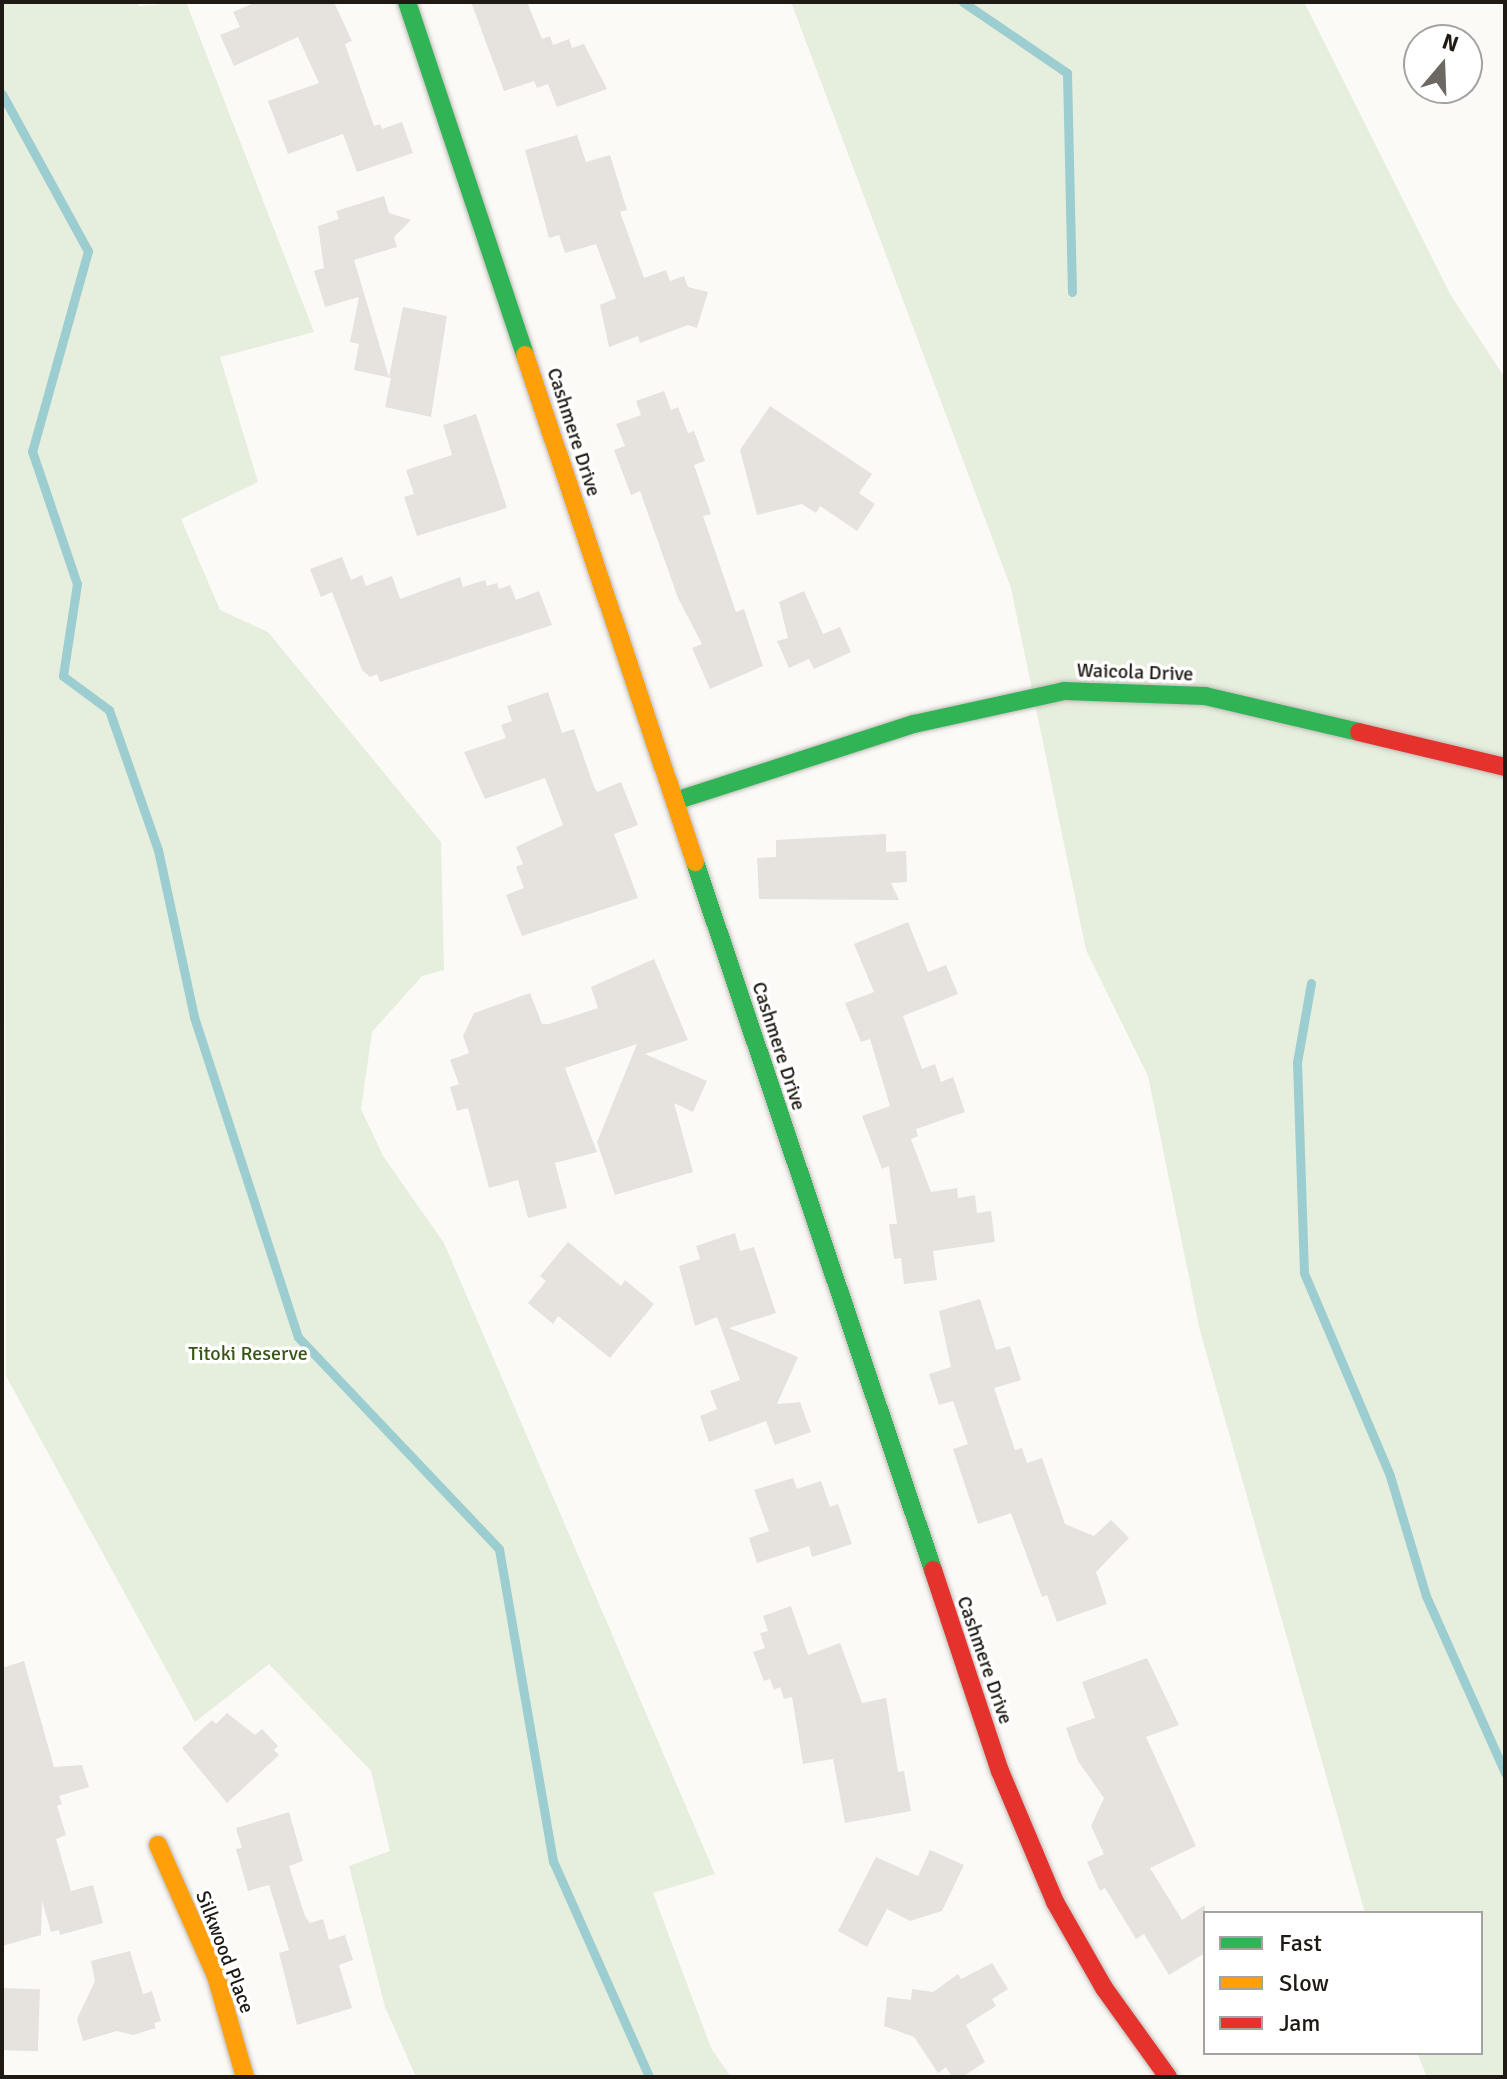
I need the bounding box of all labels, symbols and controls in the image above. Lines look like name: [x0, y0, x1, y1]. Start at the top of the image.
north arrow: [1403, 24, 1483, 104]
text: N: [1439, 27, 1462, 58]
street label: Cashmere Drive: [542, 365, 606, 499]
street label: Waicola Drive: [1076, 658, 1194, 686]
street label: Cashmere Drive: [747, 979, 811, 1113]
park label: Titoki Reserve: [188, 1341, 308, 1365]
street label: Cashmere Drive: [952, 1593, 1018, 1727]
street label: Silkwood Place: [191, 1887, 259, 2017]
legend: [1203, 1911, 1483, 2055]
text: Fast: [1279, 1928, 1322, 1958]
text: Slow: [1279, 1968, 1329, 1998]
text: Jam: [1279, 2008, 1320, 2038]

